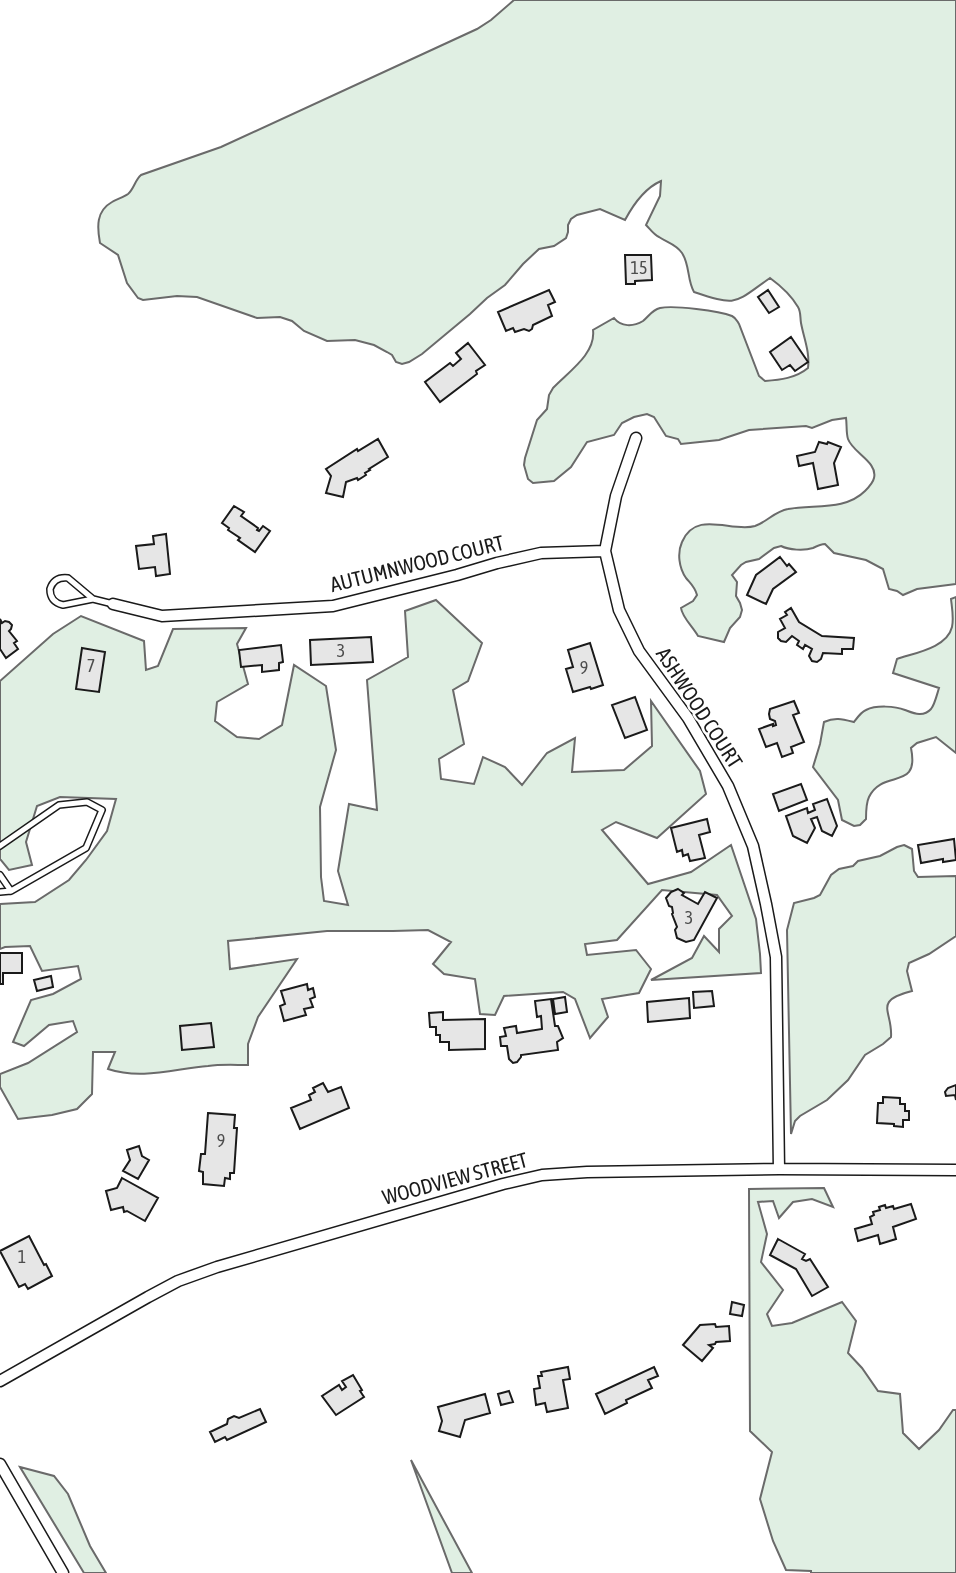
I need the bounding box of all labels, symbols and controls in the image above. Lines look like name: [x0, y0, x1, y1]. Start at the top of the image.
house number: 15: [631, 257, 647, 278]
street label: AUTUMNWOOD COURT: [327, 530, 506, 596]
house number: 3: [337, 640, 345, 661]
street label: ASHWOOD COURT: [652, 643, 748, 772]
house number: 7: [87, 655, 95, 676]
house number: 9: [580, 657, 588, 678]
house number: 3: [685, 907, 693, 928]
house number: 9: [217, 1130, 225, 1151]
street label: WOODVIEW STREET: [379, 1147, 530, 1209]
house number: 1: [18, 1246, 26, 1267]

